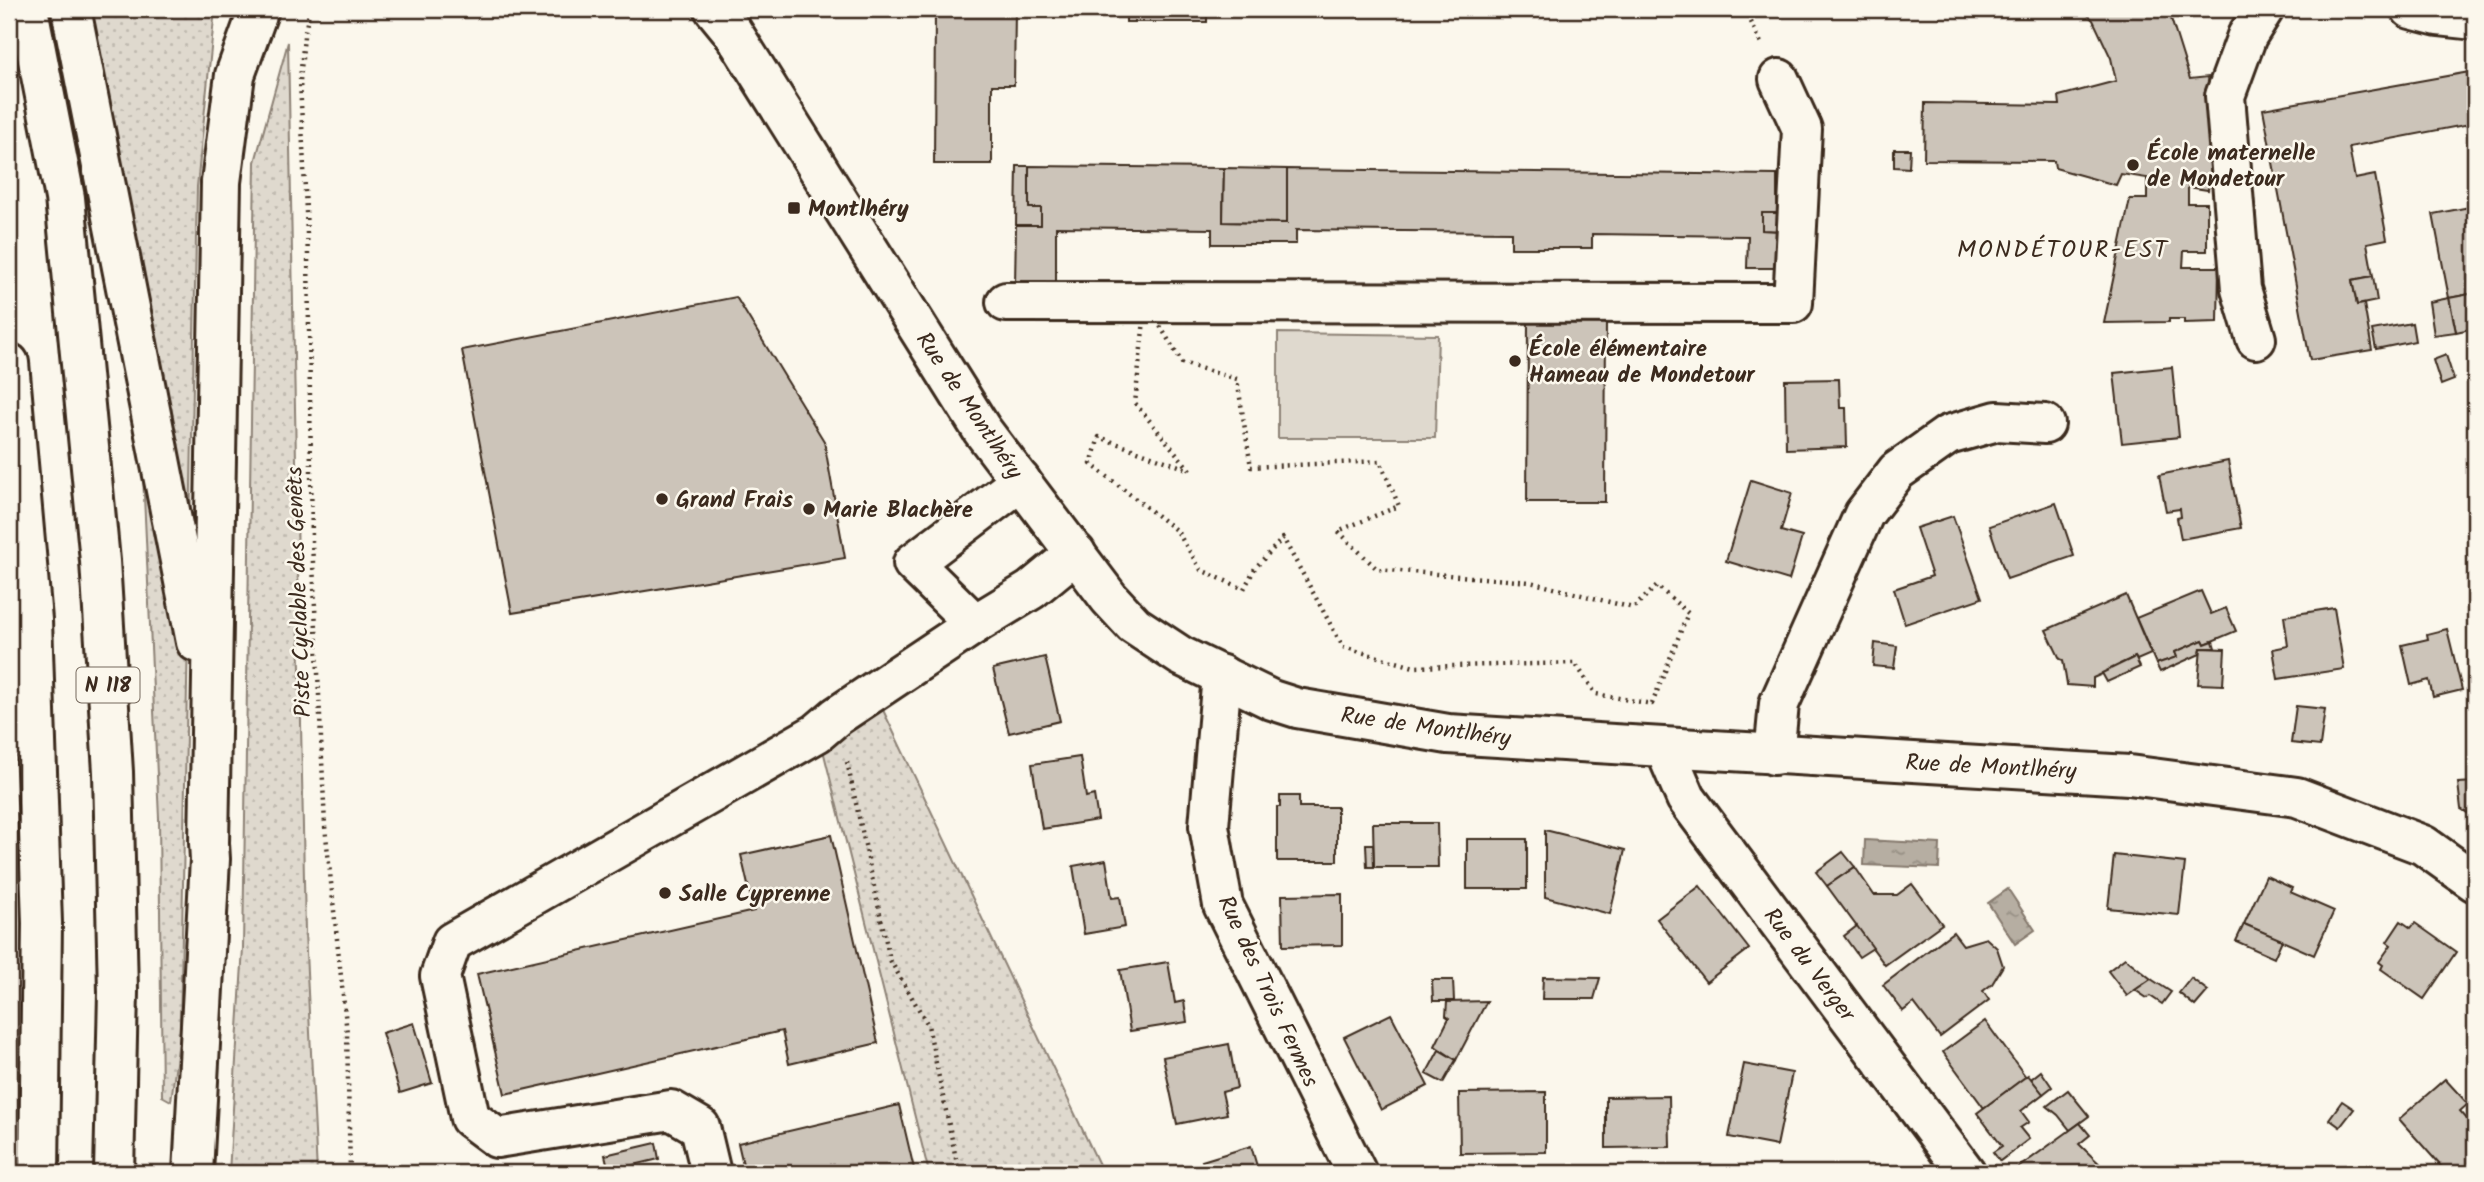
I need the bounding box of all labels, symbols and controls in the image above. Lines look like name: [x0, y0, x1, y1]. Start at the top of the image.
place label: École maternelle de Mondetour: [2147, 136, 2316, 198]
marker: École maternelle de Mondetour: [2125, 157, 2141, 173]
place label: Montlhéry: [808, 192, 909, 228]
marker: Montlhéry: [786, 200, 802, 216]
district label: MONDÉTOUR-EST: [1957, 231, 2169, 270]
street label: Rue de Montlhéry: [906, 325, 1031, 487]
place label: École élémentaire Hameau de Mondetour: [1529, 332, 1756, 394]
marker: École élémentaire Hameau de Mondetour: [1507, 353, 1523, 369]
street label: Piste Cyclable des Genêts: [278, 466, 322, 718]
place label: Grand Frais: [676, 483, 793, 519]
marker: Grand Frais: [654, 491, 670, 507]
place label: Marie Blachère: [823, 493, 973, 529]
marker: Marie Blachère: [801, 501, 817, 517]
road number: N 118: [76, 668, 140, 702]
street label: Rue de Montlhéry: [1338, 698, 1513, 758]
street label: Rue de Montlhéry: [1904, 746, 2078, 790]
place label: Salle Cyprenne: [679, 877, 831, 913]
marker: Salle Cyprenne: [657, 885, 673, 901]
street label: Rue des Trois Fermes: [1207, 890, 1328, 1094]
street label: Rue du Verger: [1753, 900, 1864, 1031]

